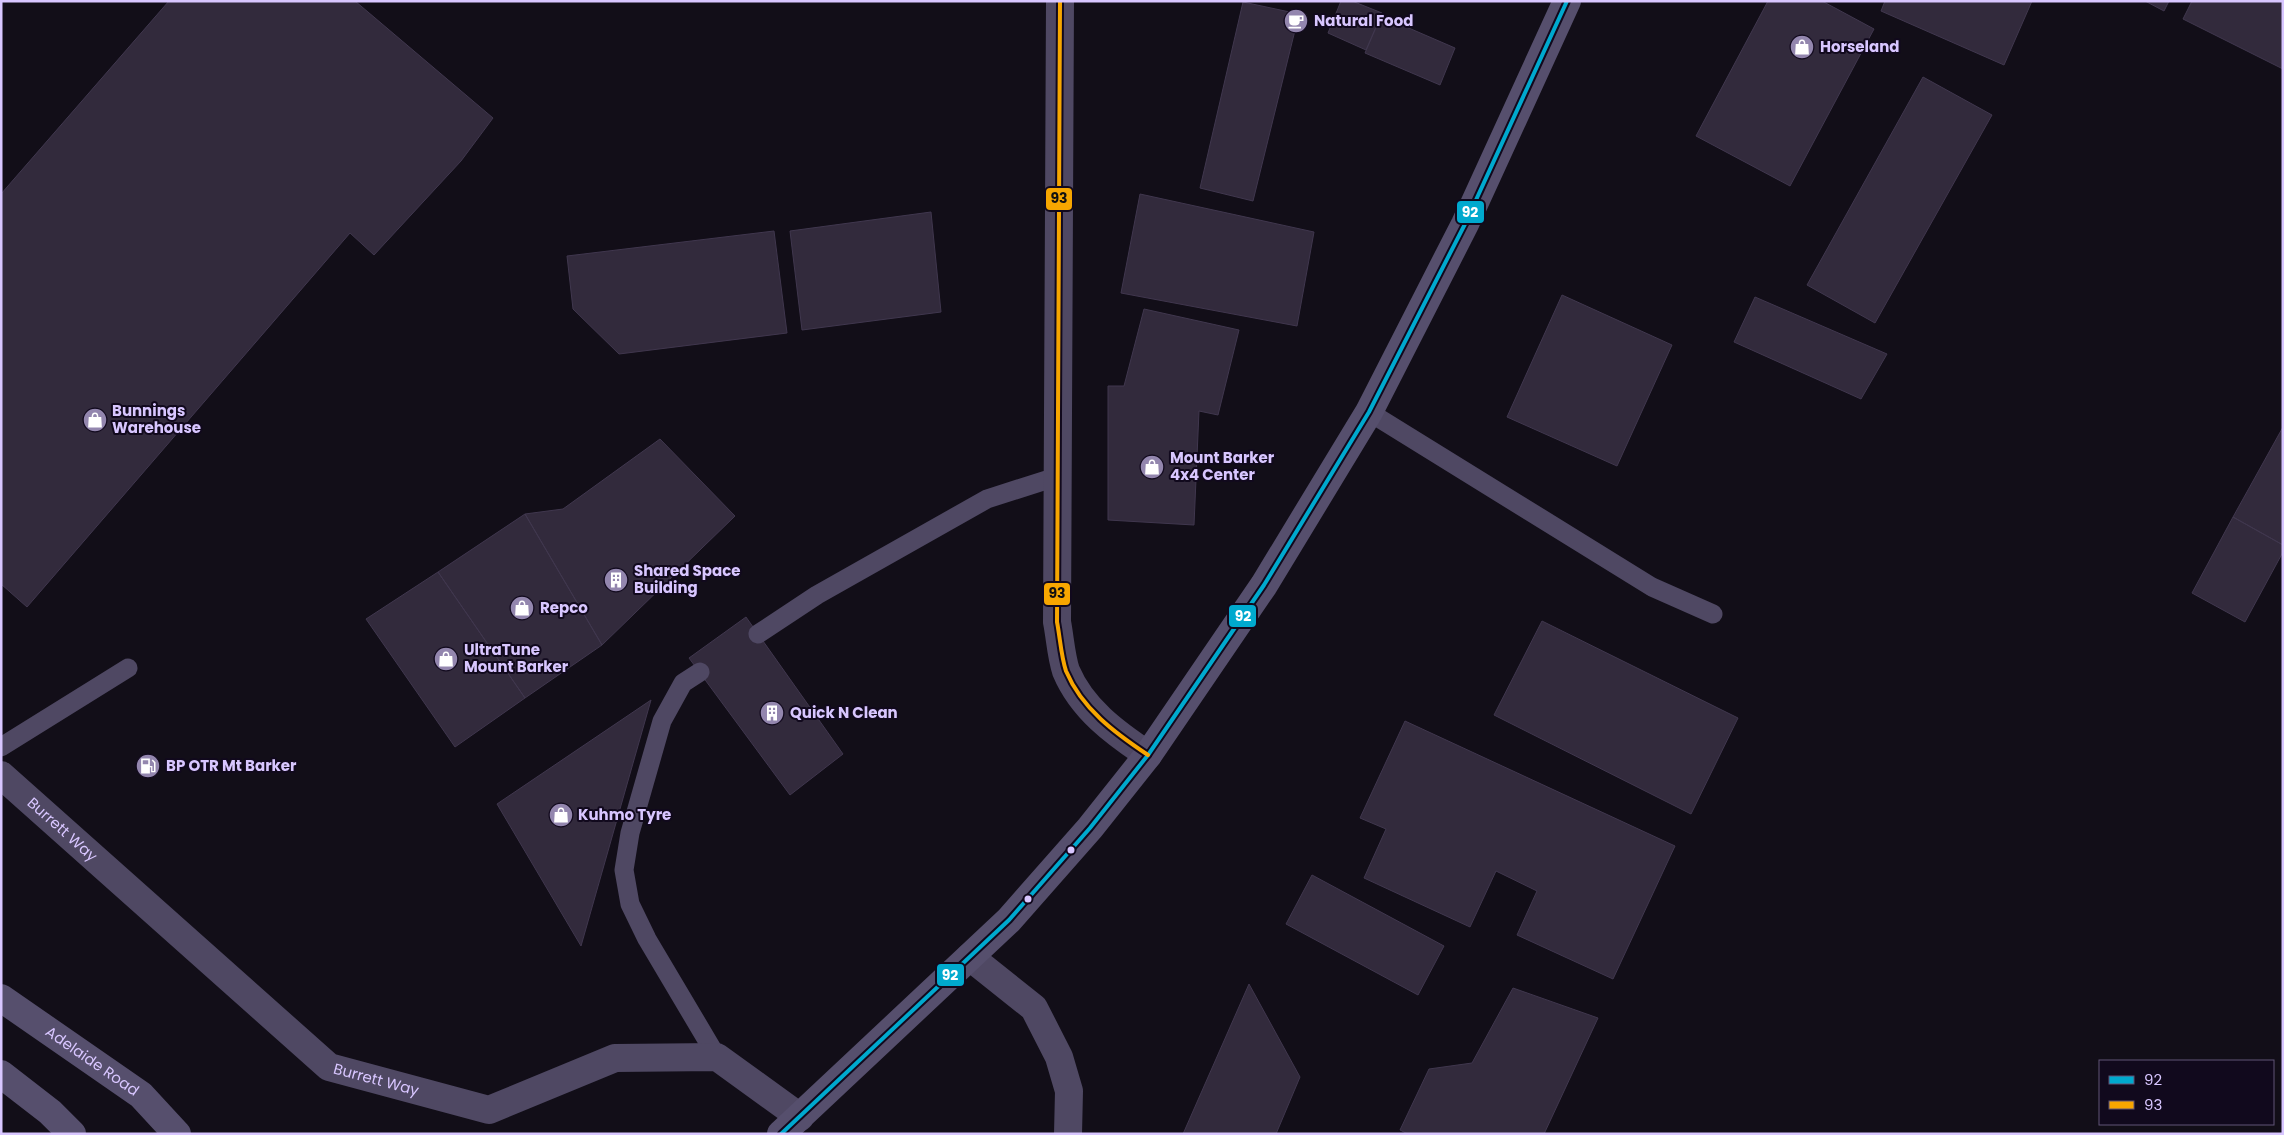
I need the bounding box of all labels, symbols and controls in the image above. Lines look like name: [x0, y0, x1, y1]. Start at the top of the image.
cafe icon: Natural Food: [1283, 8, 1309, 34]
place label: Natural Food: [1314, 10, 1413, 31]
shop icon: Horseland: [1789, 34, 1815, 60]
place label: Horseland: [1820, 36, 1899, 57]
line badge: 93: [1045, 187, 1073, 211]
text: 93: [1050, 188, 1068, 208]
line badge: 92: [1456, 200, 1485, 224]
text: 92: [1462, 202, 1478, 222]
place label: Bunnings Warehouse: [112, 400, 201, 438]
shop icon: Bunnings Warehouse: [82, 407, 108, 433]
place label: Mount Barker 4x4 Center: [1170, 447, 1275, 485]
shop icon: Mount Barker 4x4 Center: [1139, 454, 1165, 480]
place label: Shared Space Building: [634, 560, 740, 598]
building icon: Shared Space Building: [603, 567, 629, 593]
line badge: 93: [1043, 582, 1071, 606]
text: 93: [1048, 583, 1066, 603]
shop icon: Repco: [509, 595, 535, 621]
place label: Repco: [540, 597, 588, 618]
line badge: 92: [1228, 604, 1257, 628]
text: 92: [1235, 606, 1251, 626]
place label: UltraTune Mount Barker: [464, 639, 569, 677]
shop icon: UltraTune Mount Barker: [433, 646, 459, 672]
building icon: Quick N Clean: [759, 700, 785, 726]
place label: Quick N Clean: [790, 702, 898, 723]
fuel station icon: BP OTR Mt Barker: [135, 753, 161, 779]
place label: BP OTR Mt Barker: [166, 755, 297, 776]
street label: Burrett Way: [23, 792, 103, 866]
shop icon: Kuhmo Tyre: [548, 802, 574, 828]
place label: Kuhmo Tyre: [578, 804, 671, 825]
unlabelled marker: [1066, 845, 1076, 855]
unlabelled marker: [1023, 894, 1033, 904]
line badge: 92: [936, 963, 965, 987]
text: 92: [942, 965, 958, 985]
street label: Adelaide Road: [41, 1021, 144, 1101]
street label: Burrett Way: [331, 1058, 422, 1101]
legend: [2099, 1060, 2274, 1125]
text: 92: [2144, 1069, 2162, 1090]
text: 93: [2144, 1094, 2162, 1115]

